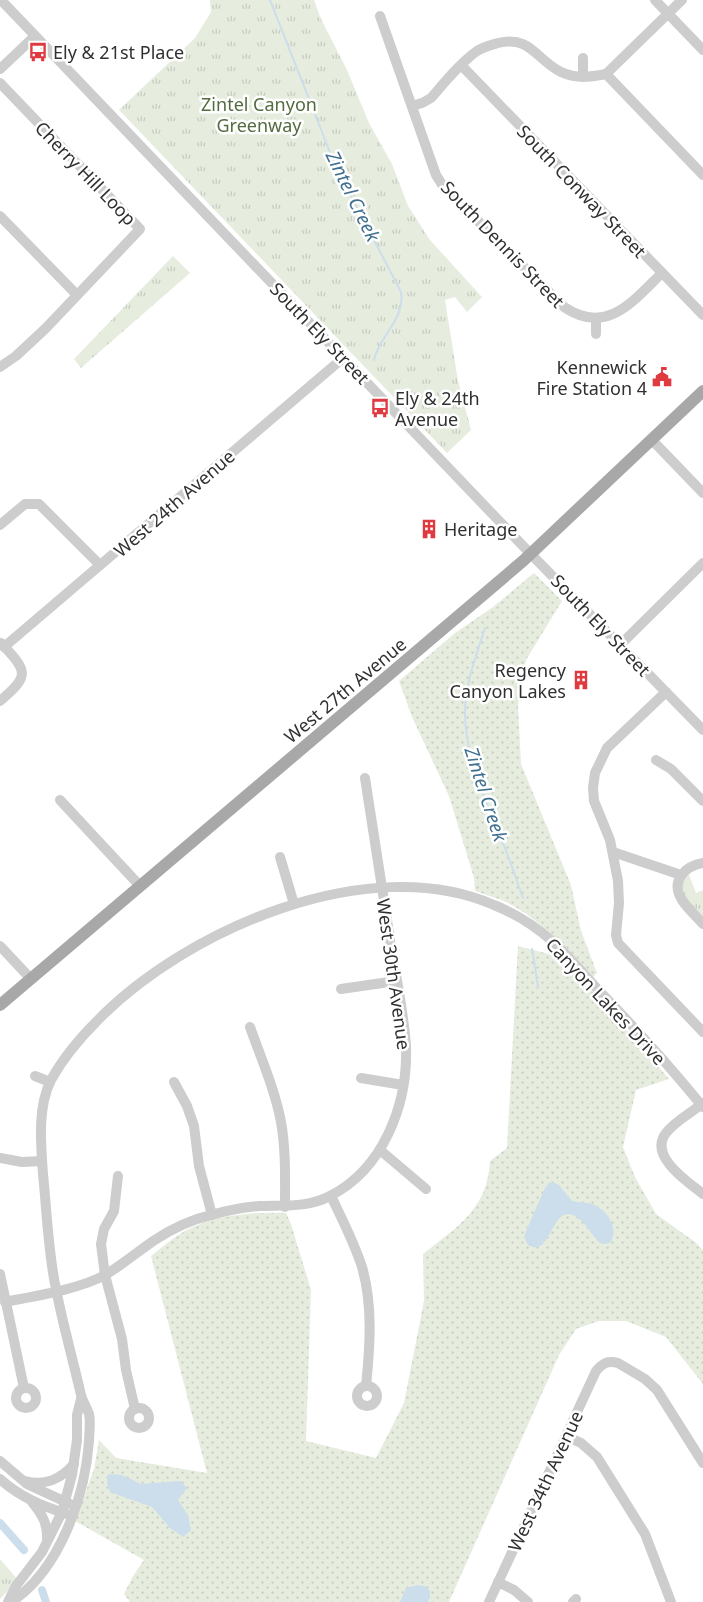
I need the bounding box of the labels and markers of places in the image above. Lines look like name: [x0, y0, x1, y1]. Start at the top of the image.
place label: Ely & 21st Place: [53, 40, 184, 64]
bus stop icon: Ely & 21st Place: [27, 41, 49, 63]
place label: Kennewick Fire Station 4: [536, 355, 647, 400]
public building icon: Kennewick Fire Station 4: [651, 366, 673, 388]
place label: Ely & 24th Avenue: [395, 386, 480, 431]
bus stop icon: Ely & 24th Avenue: [369, 397, 391, 419]
place label: Heritage: [444, 517, 517, 541]
building icon: Heritage: [418, 518, 440, 540]
place label: Regency Canyon Lakes: [450, 658, 567, 703]
building icon: Regency Canyon Lakes: [570, 669, 592, 691]

